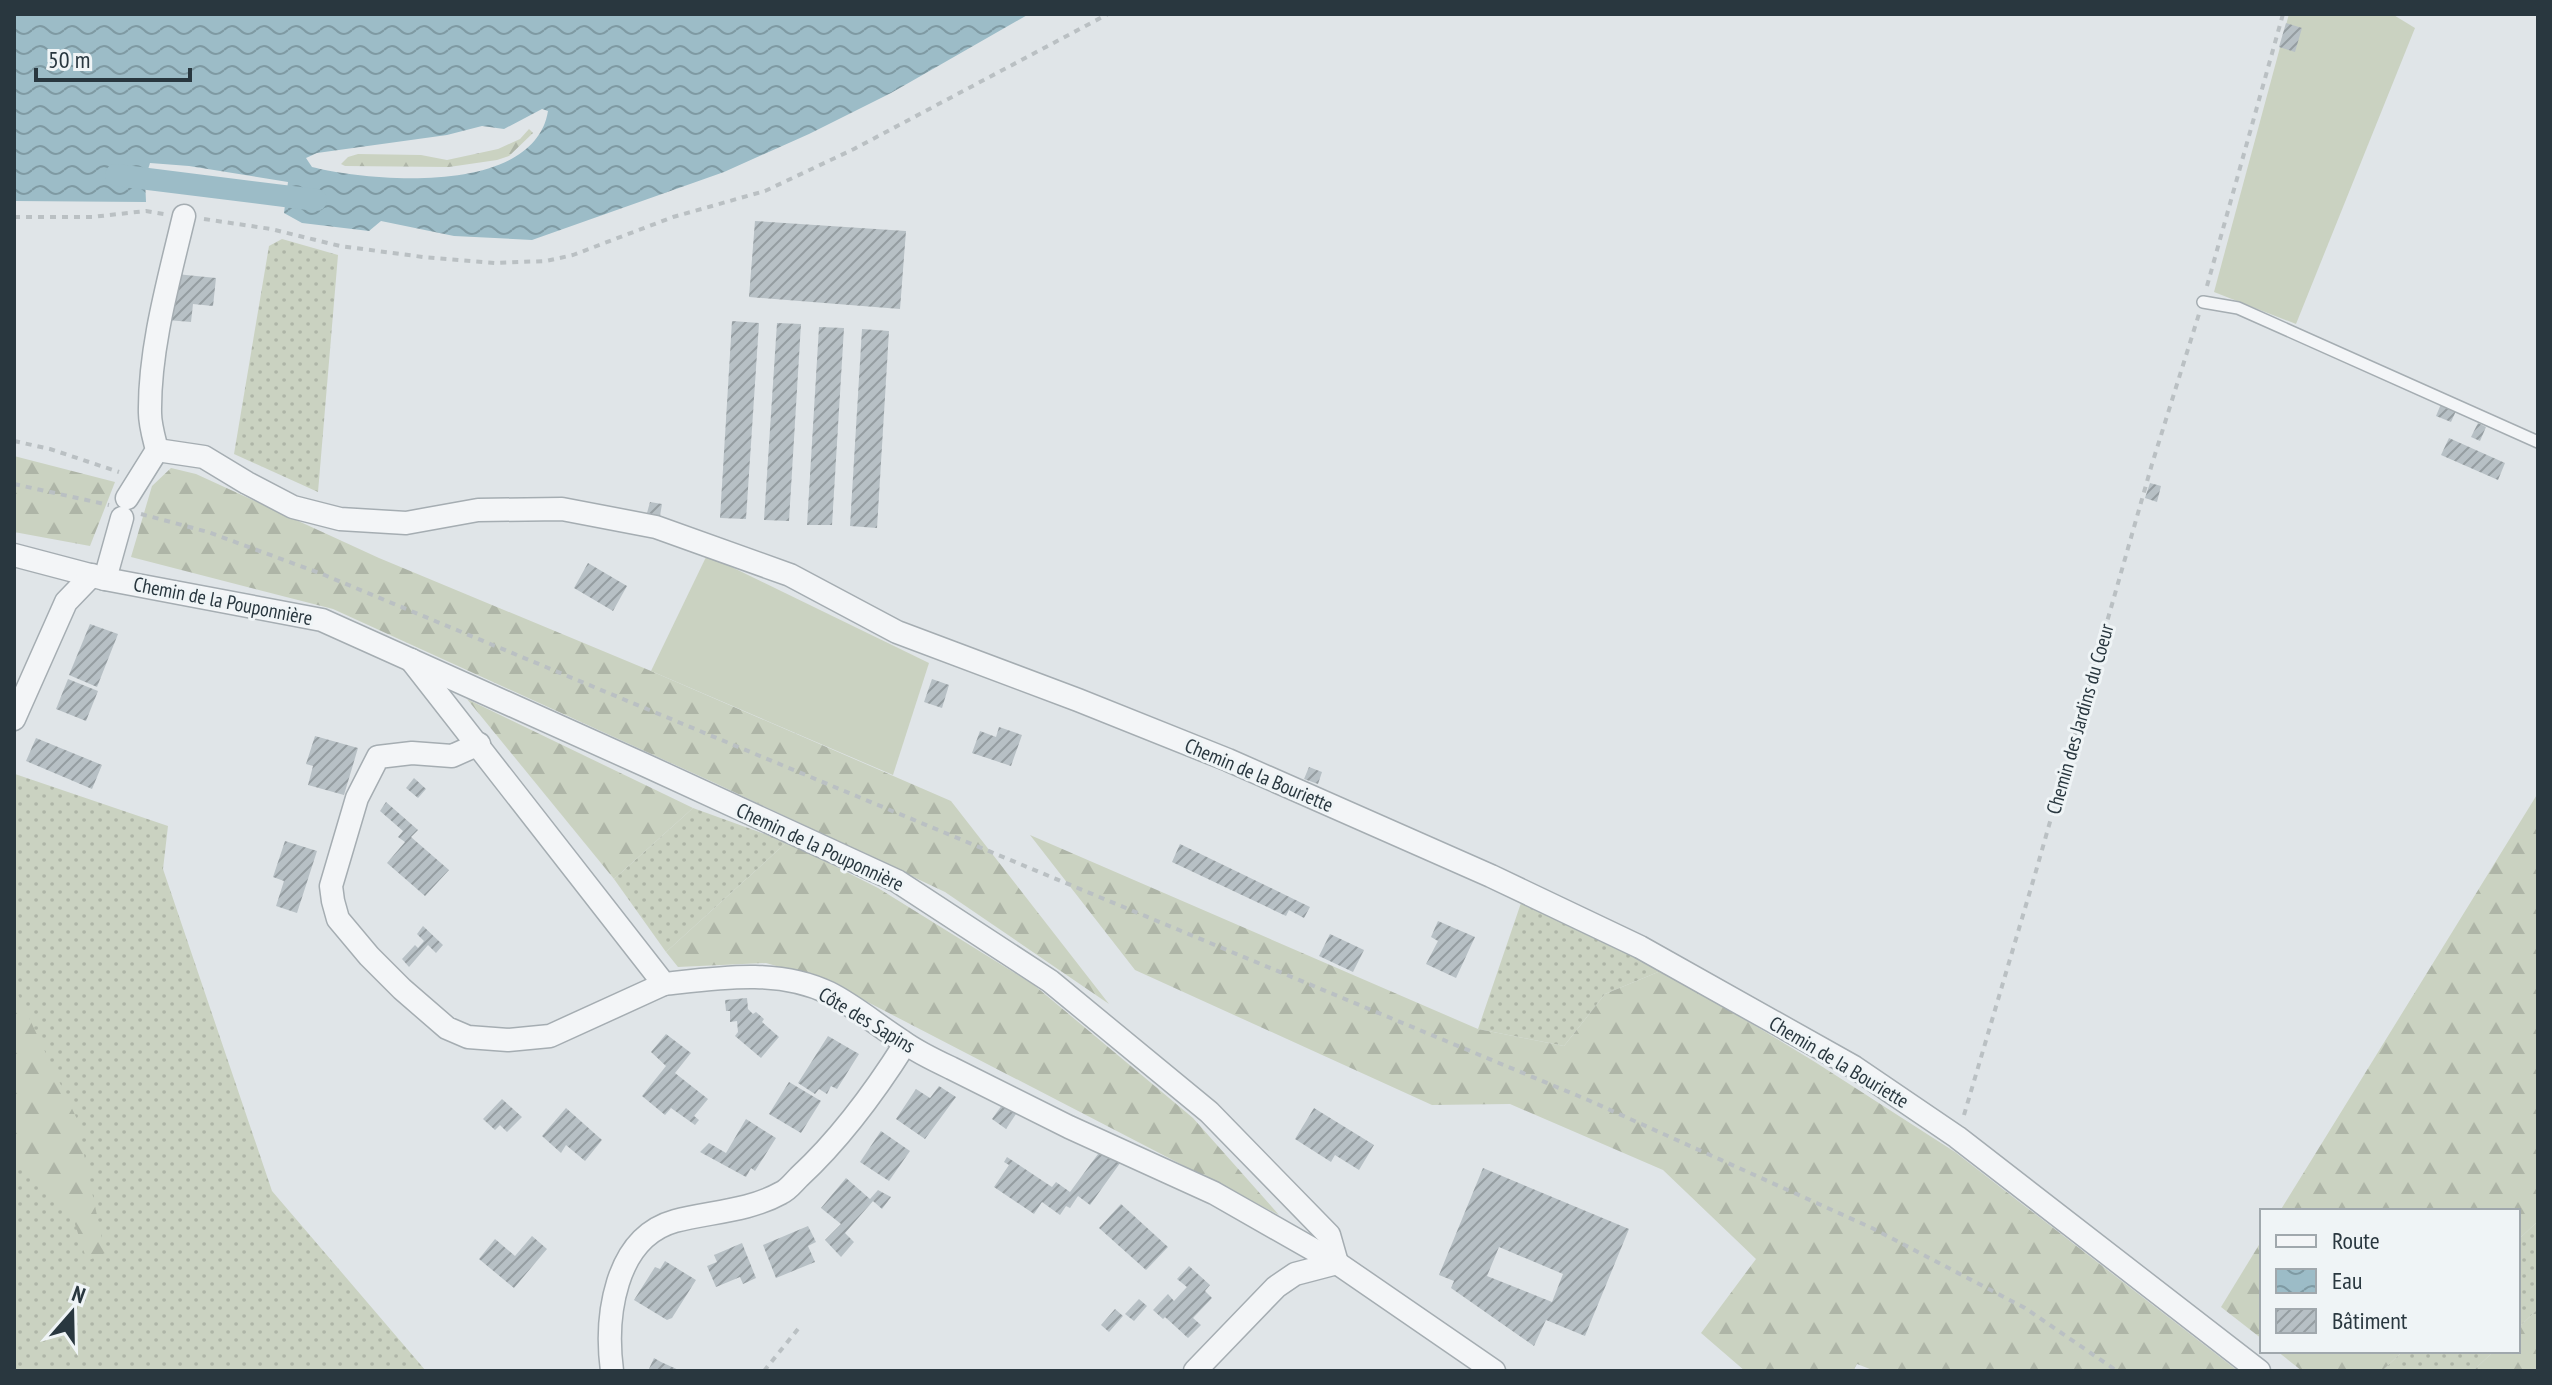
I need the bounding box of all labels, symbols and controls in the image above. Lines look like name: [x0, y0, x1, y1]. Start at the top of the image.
scale bar: [36, 32, 190, 82]
text: 50 m: [48, 44, 90, 75]
street label: Chemin de la Pouponnière: [131, 571, 315, 631]
street label: Chemin des Jardins du Coeur: [2040, 620, 2120, 817]
street label: Chemin de la Bouriette: [1181, 732, 1337, 818]
street label: Chemin de la Pouponnière: [732, 797, 908, 897]
street label: Côte des Sapins: [814, 981, 920, 1059]
street label: Chemin de la Bouriette: [1764, 1010, 1914, 1114]
legend: [2260, 1209, 2520, 1353]
text: Route: [2332, 1225, 2380, 1256]
text: Eau: [2332, 1265, 2362, 1296]
north arrow: [32, 1273, 112, 1353]
text: N: [68, 1279, 89, 1309]
text: Bâtiment: [2332, 1305, 2408, 1336]

